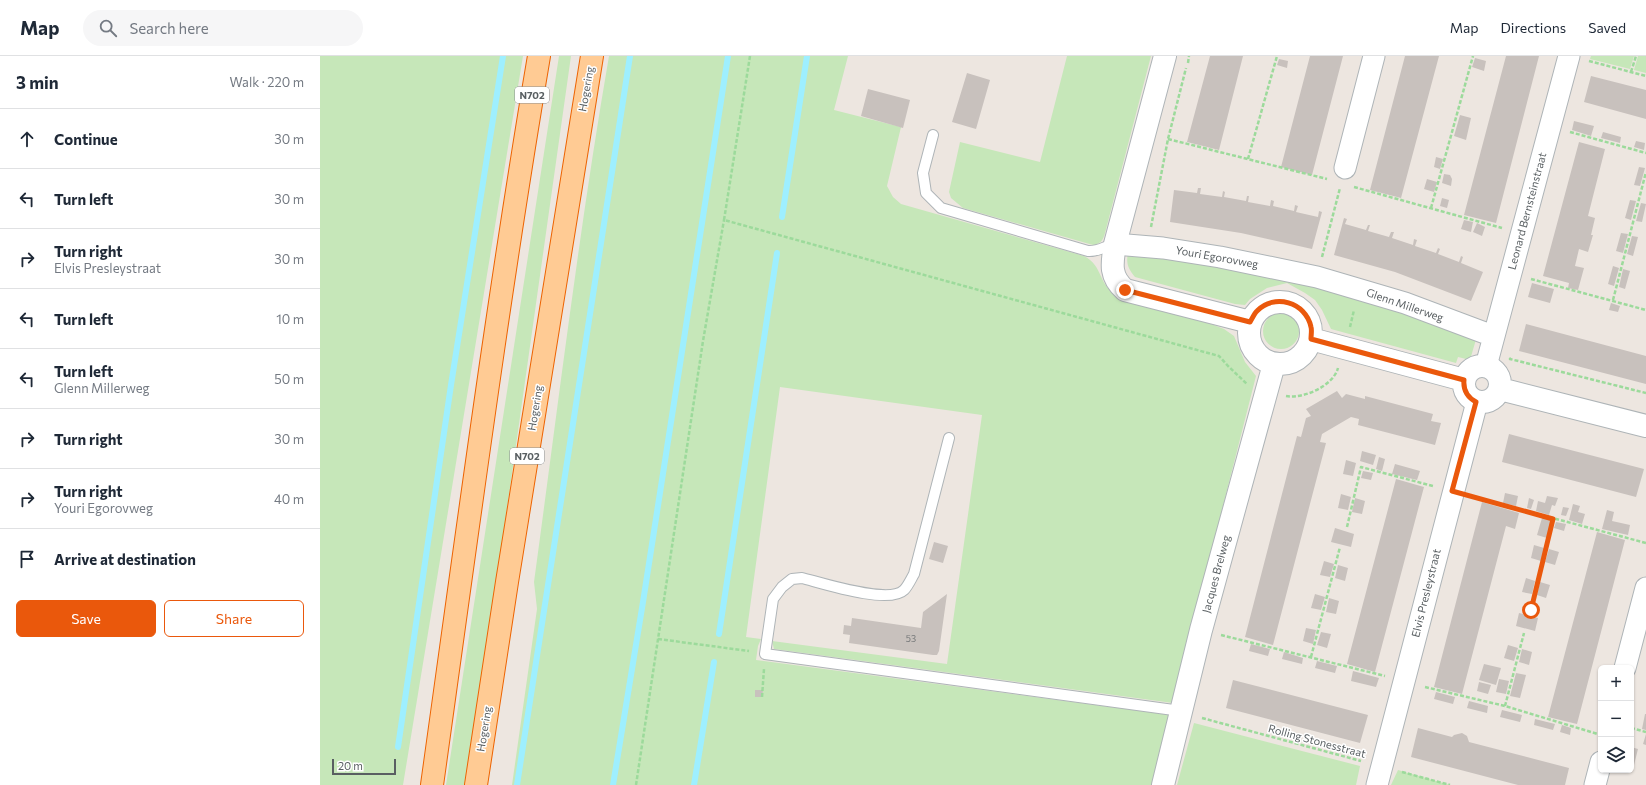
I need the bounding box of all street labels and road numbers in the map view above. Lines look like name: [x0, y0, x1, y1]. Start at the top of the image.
street label: Hogering: [575, 65, 596, 113]
road number: N702: [515, 87, 549, 103]
street label: Leonard Bernsteinstraat: [1505, 150, 1549, 271]
street label: Youri Egorovweg: [1175, 243, 1259, 270]
street label: Glenn Millerweg: [1365, 285, 1446, 324]
street label: Hogering: [524, 384, 545, 432]
road number: N702: [510, 448, 544, 464]
street label: Jacques Brelweg: [1199, 533, 1233, 615]
street label: Elvis Presleystraat: [1408, 547, 1443, 638]
street label: Hogering: [473, 705, 494, 753]
street label: Rolling Stonesstraat: [1267, 721, 1368, 760]

